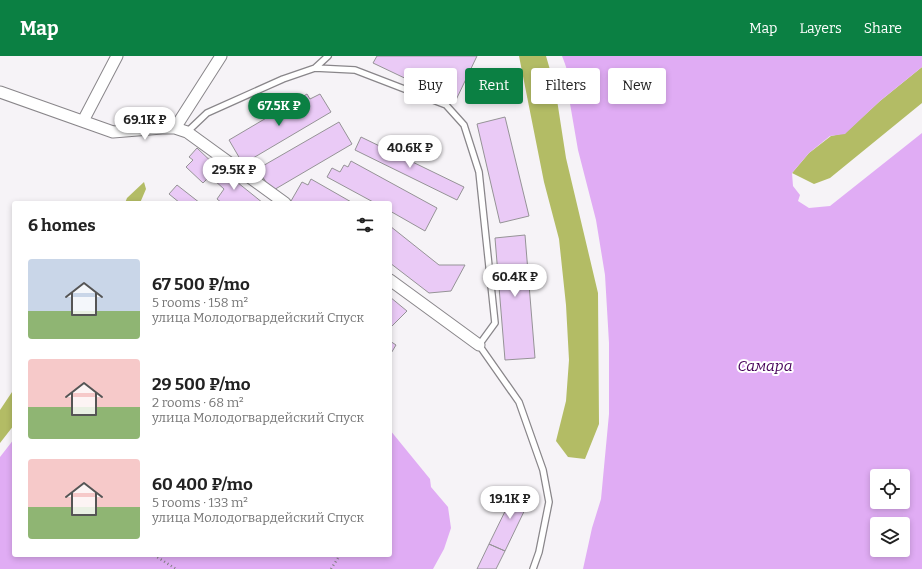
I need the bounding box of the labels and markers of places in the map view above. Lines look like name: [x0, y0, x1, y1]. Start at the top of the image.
pin: 67.5K ₽: [242, 93, 316, 127]
pin: 69.1K ₽: [108, 107, 182, 141]
pin: 40.6K ₽: [373, 135, 447, 169]
pin: 29.5K ₽: [197, 157, 271, 191]
pin: 60.4K ₽: [478, 264, 552, 298]
pin: 19.1K ₽: [473, 486, 547, 520]

